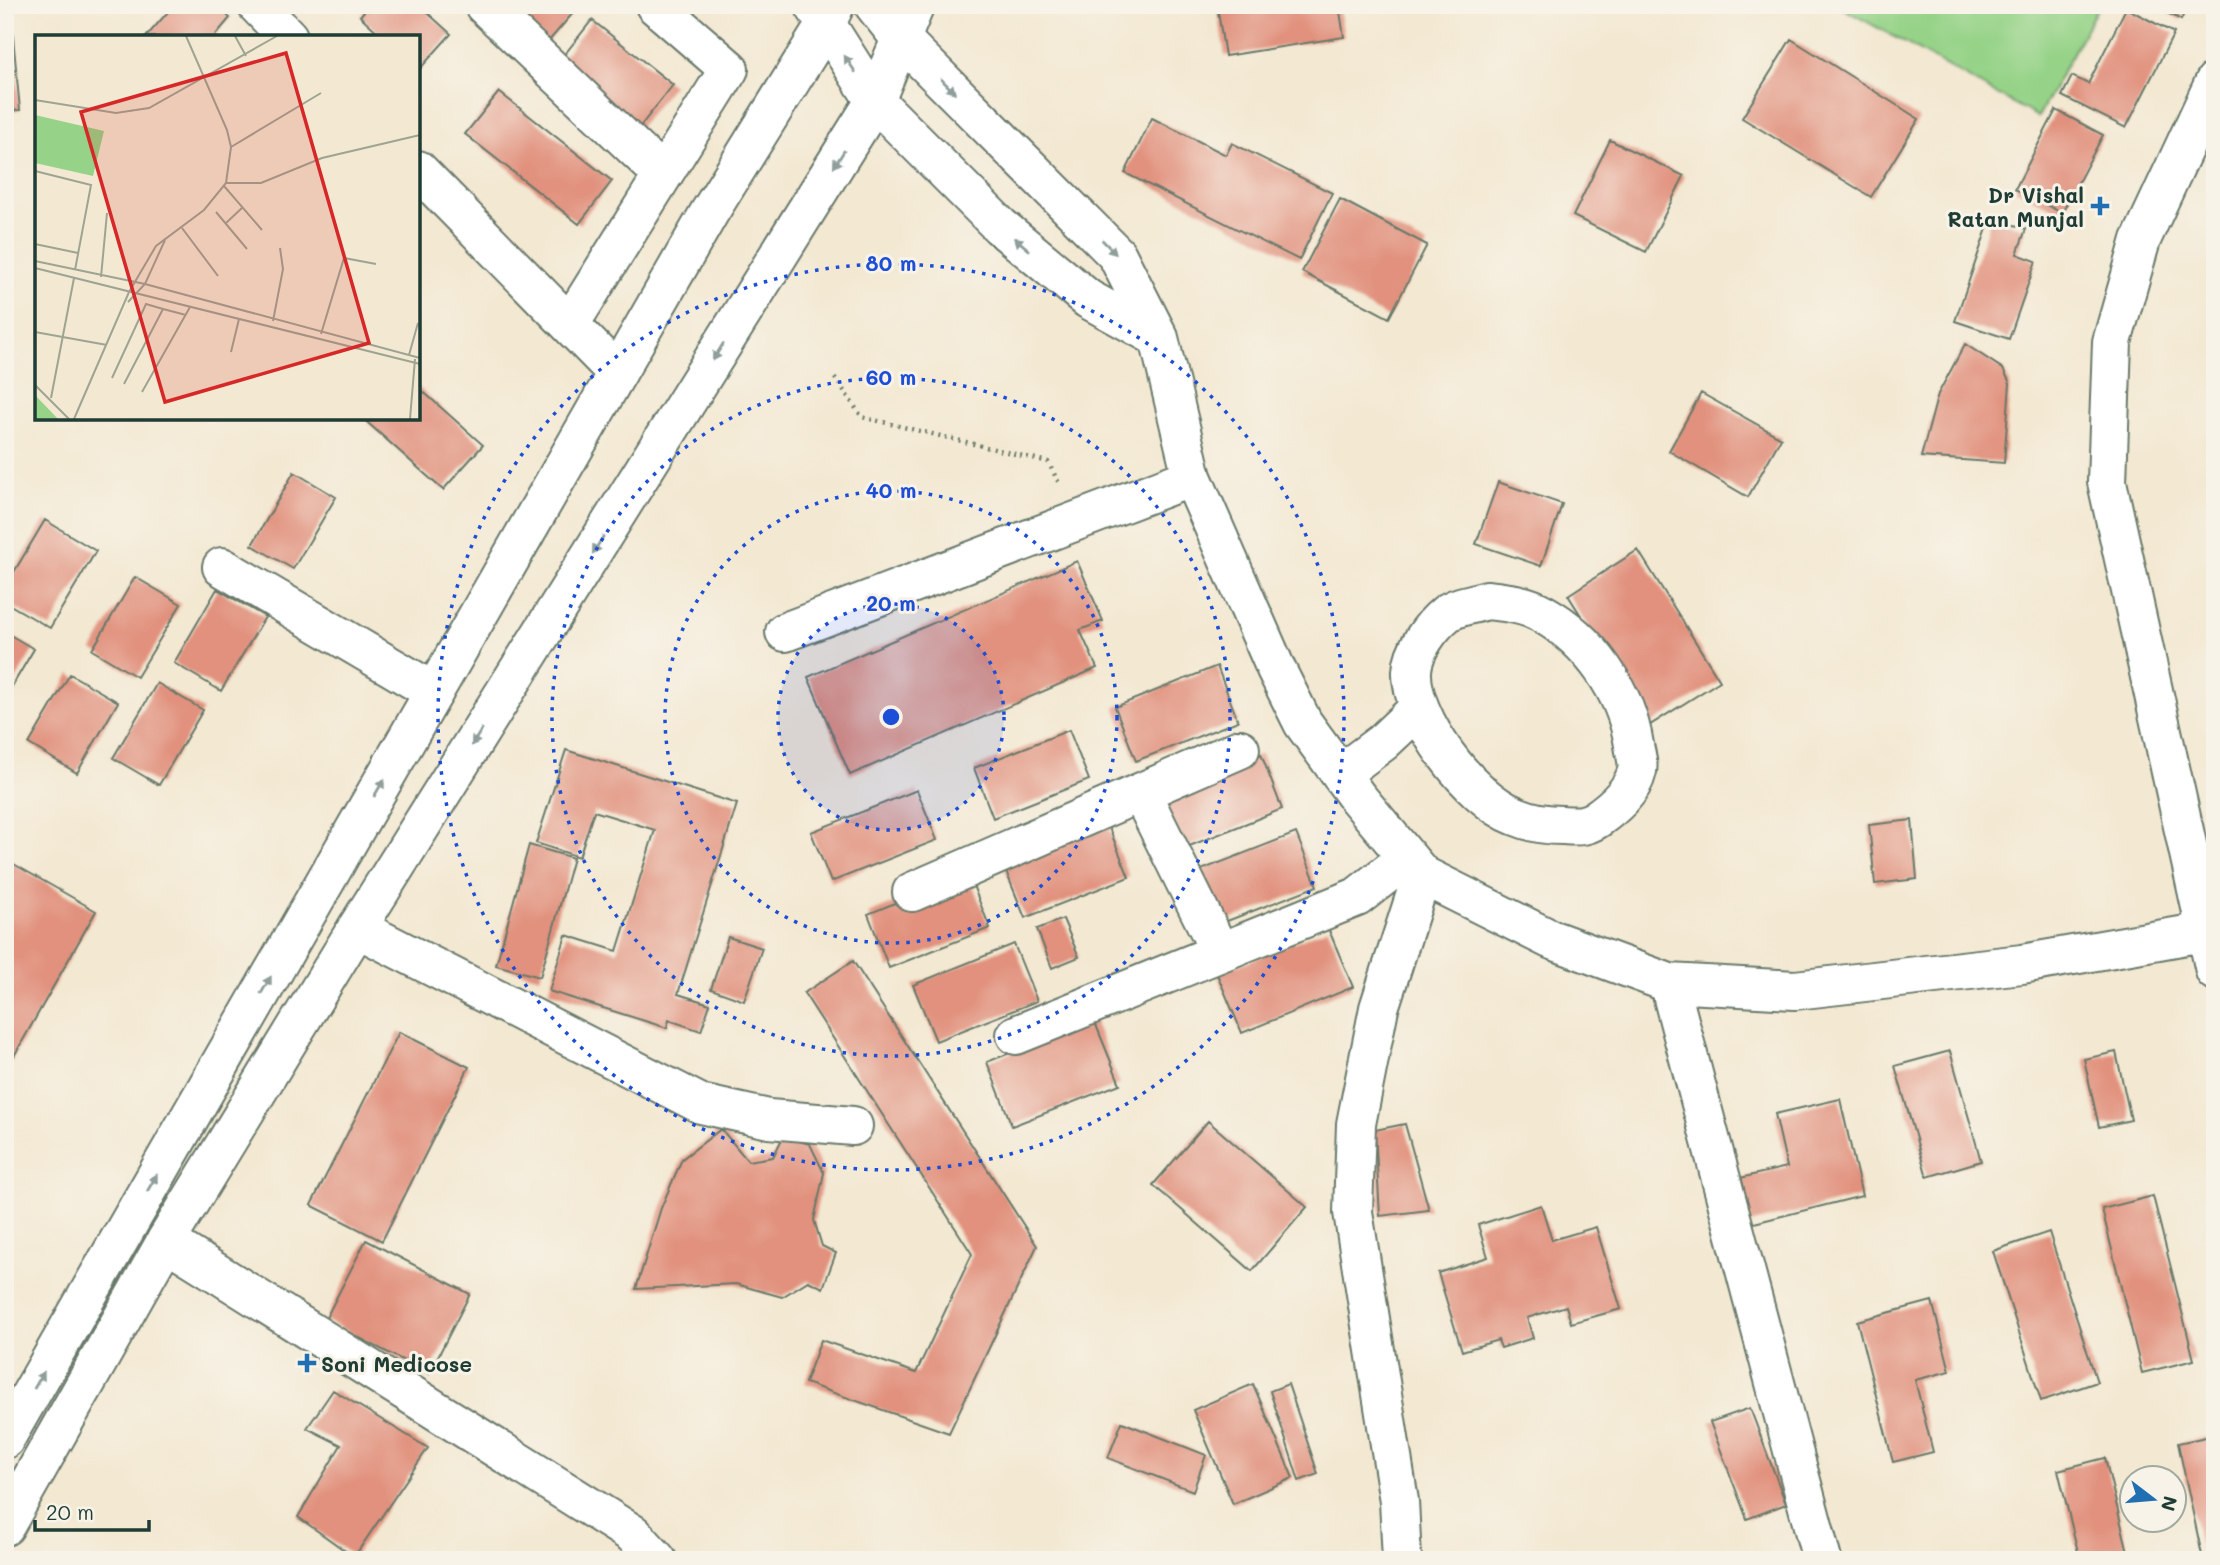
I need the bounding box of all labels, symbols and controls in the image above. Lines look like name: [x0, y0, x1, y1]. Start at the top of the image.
inset map: [35, 35, 420, 420]
one-way arrow: [844, 54, 857, 74]
one-way arrow: [940, 78, 957, 95]
one-way arrow: [833, 149, 846, 169]
place label: Dr Vishal Ratan Munjal: [1947, 181, 2084, 232]
marker: Dr Vishal Ratan Munjal: [2090, 196, 2110, 216]
one-way arrow: [1014, 237, 1032, 252]
one-way arrow: [1101, 238, 1117, 255]
text: 80 m: [866, 249, 916, 276]
one-way arrow: [712, 342, 725, 361]
text: 60 m: [866, 363, 916, 390]
text: 40 m: [865, 476, 917, 503]
one-way arrow: [591, 535, 604, 554]
text: 20 m: [866, 589, 916, 616]
centre of rings: [879, 705, 903, 729]
one-way arrow: [470, 728, 483, 747]
one-way arrow: [373, 778, 385, 797]
one-way arrow: [259, 976, 272, 995]
one-way arrow: [146, 1173, 158, 1192]
place label: Soni Medicose: [321, 1350, 472, 1377]
marker: Soni Medicose: [299, 1355, 315, 1371]
one-way arrow: [33, 1370, 45, 1390]
north arrow: [2118, 1464, 2188, 1534]
scale bar: [35, 1488, 149, 1532]
text: N: [2156, 1493, 2184, 1514]
text: 20 m: [46, 1498, 94, 1525]

